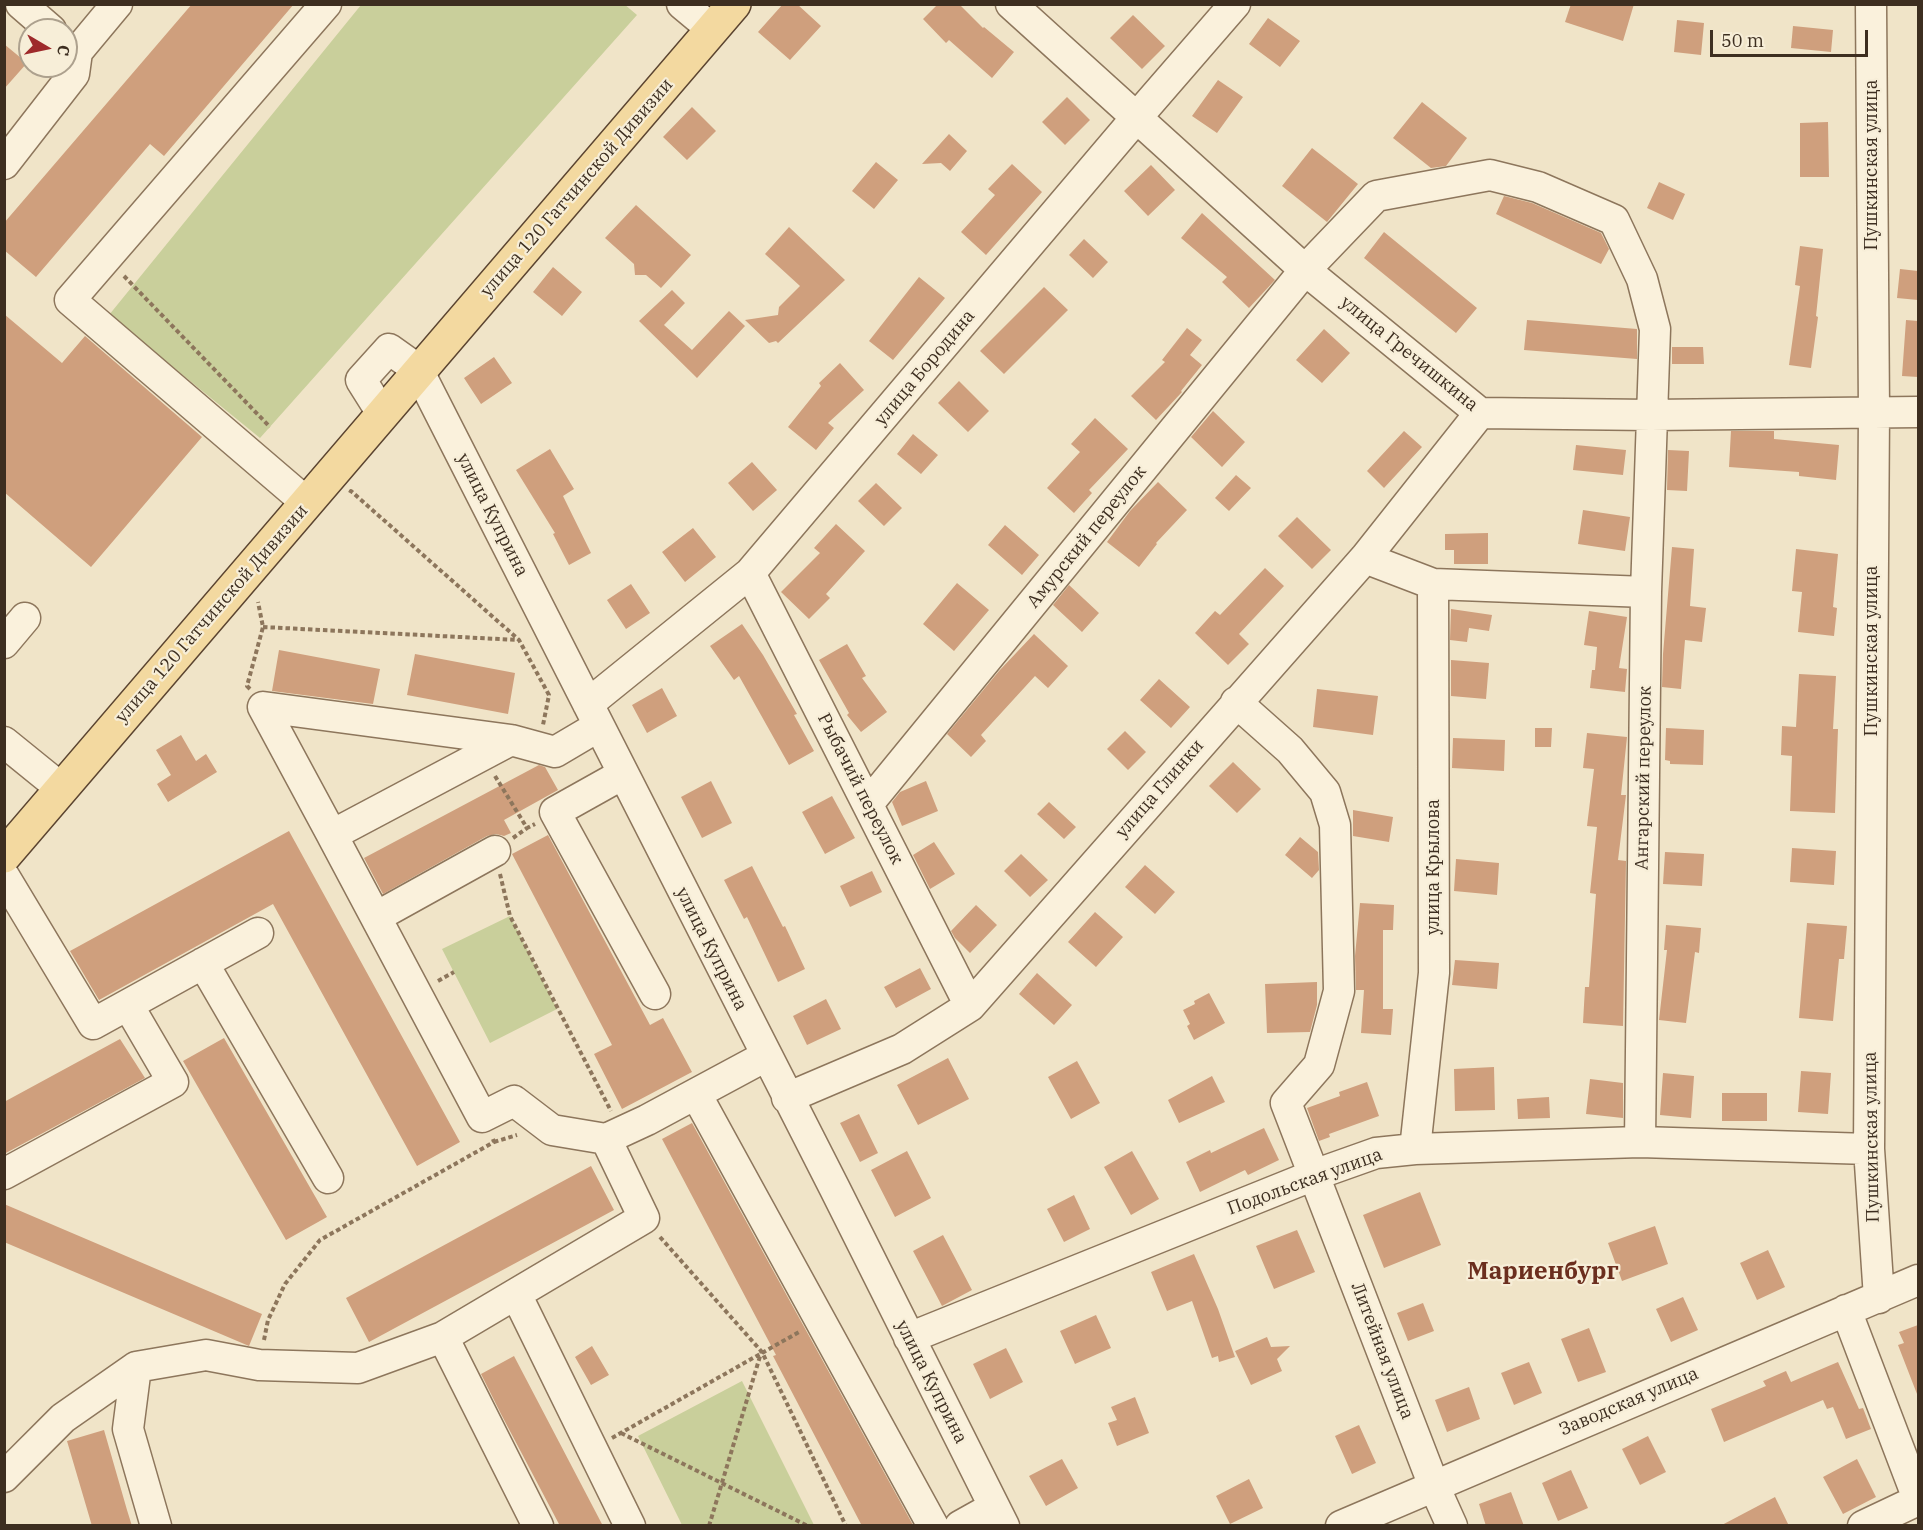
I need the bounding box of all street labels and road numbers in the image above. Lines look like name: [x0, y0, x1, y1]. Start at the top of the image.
street label: улица 120 Гатчинской Дивизии: [476, 74, 678, 302]
street label: Пушкинская улица: [1861, 79, 1883, 251]
street label: улица Гречишкина: [1336, 292, 1482, 416]
street label: улица Бородина: [870, 306, 980, 430]
street label: улица Куприна: [452, 450, 532, 580]
street label: Амурский переулок: [1023, 461, 1151, 613]
street label: улица 120 Гатчинской Дивизии: [111, 500, 313, 728]
street label: Пушкинская улица: [1861, 565, 1883, 737]
street label: Ангарский переулок: [1632, 686, 1656, 870]
street label: Рыбачий переулок: [813, 710, 907, 868]
street label: улица Глинки: [1111, 735, 1209, 843]
street label: улица Крылова: [1423, 799, 1445, 935]
street label: улица Куприна: [671, 884, 751, 1014]
street label: Пушкинская улица: [1860, 1051, 1884, 1223]
street label: Подольская улица: [1225, 1144, 1385, 1220]
street label: Литейная улица: [1346, 1280, 1418, 1422]
street label: улица Куприна: [891, 1317, 971, 1447]
street label: Заводская улица: [1556, 1363, 1702, 1441]

